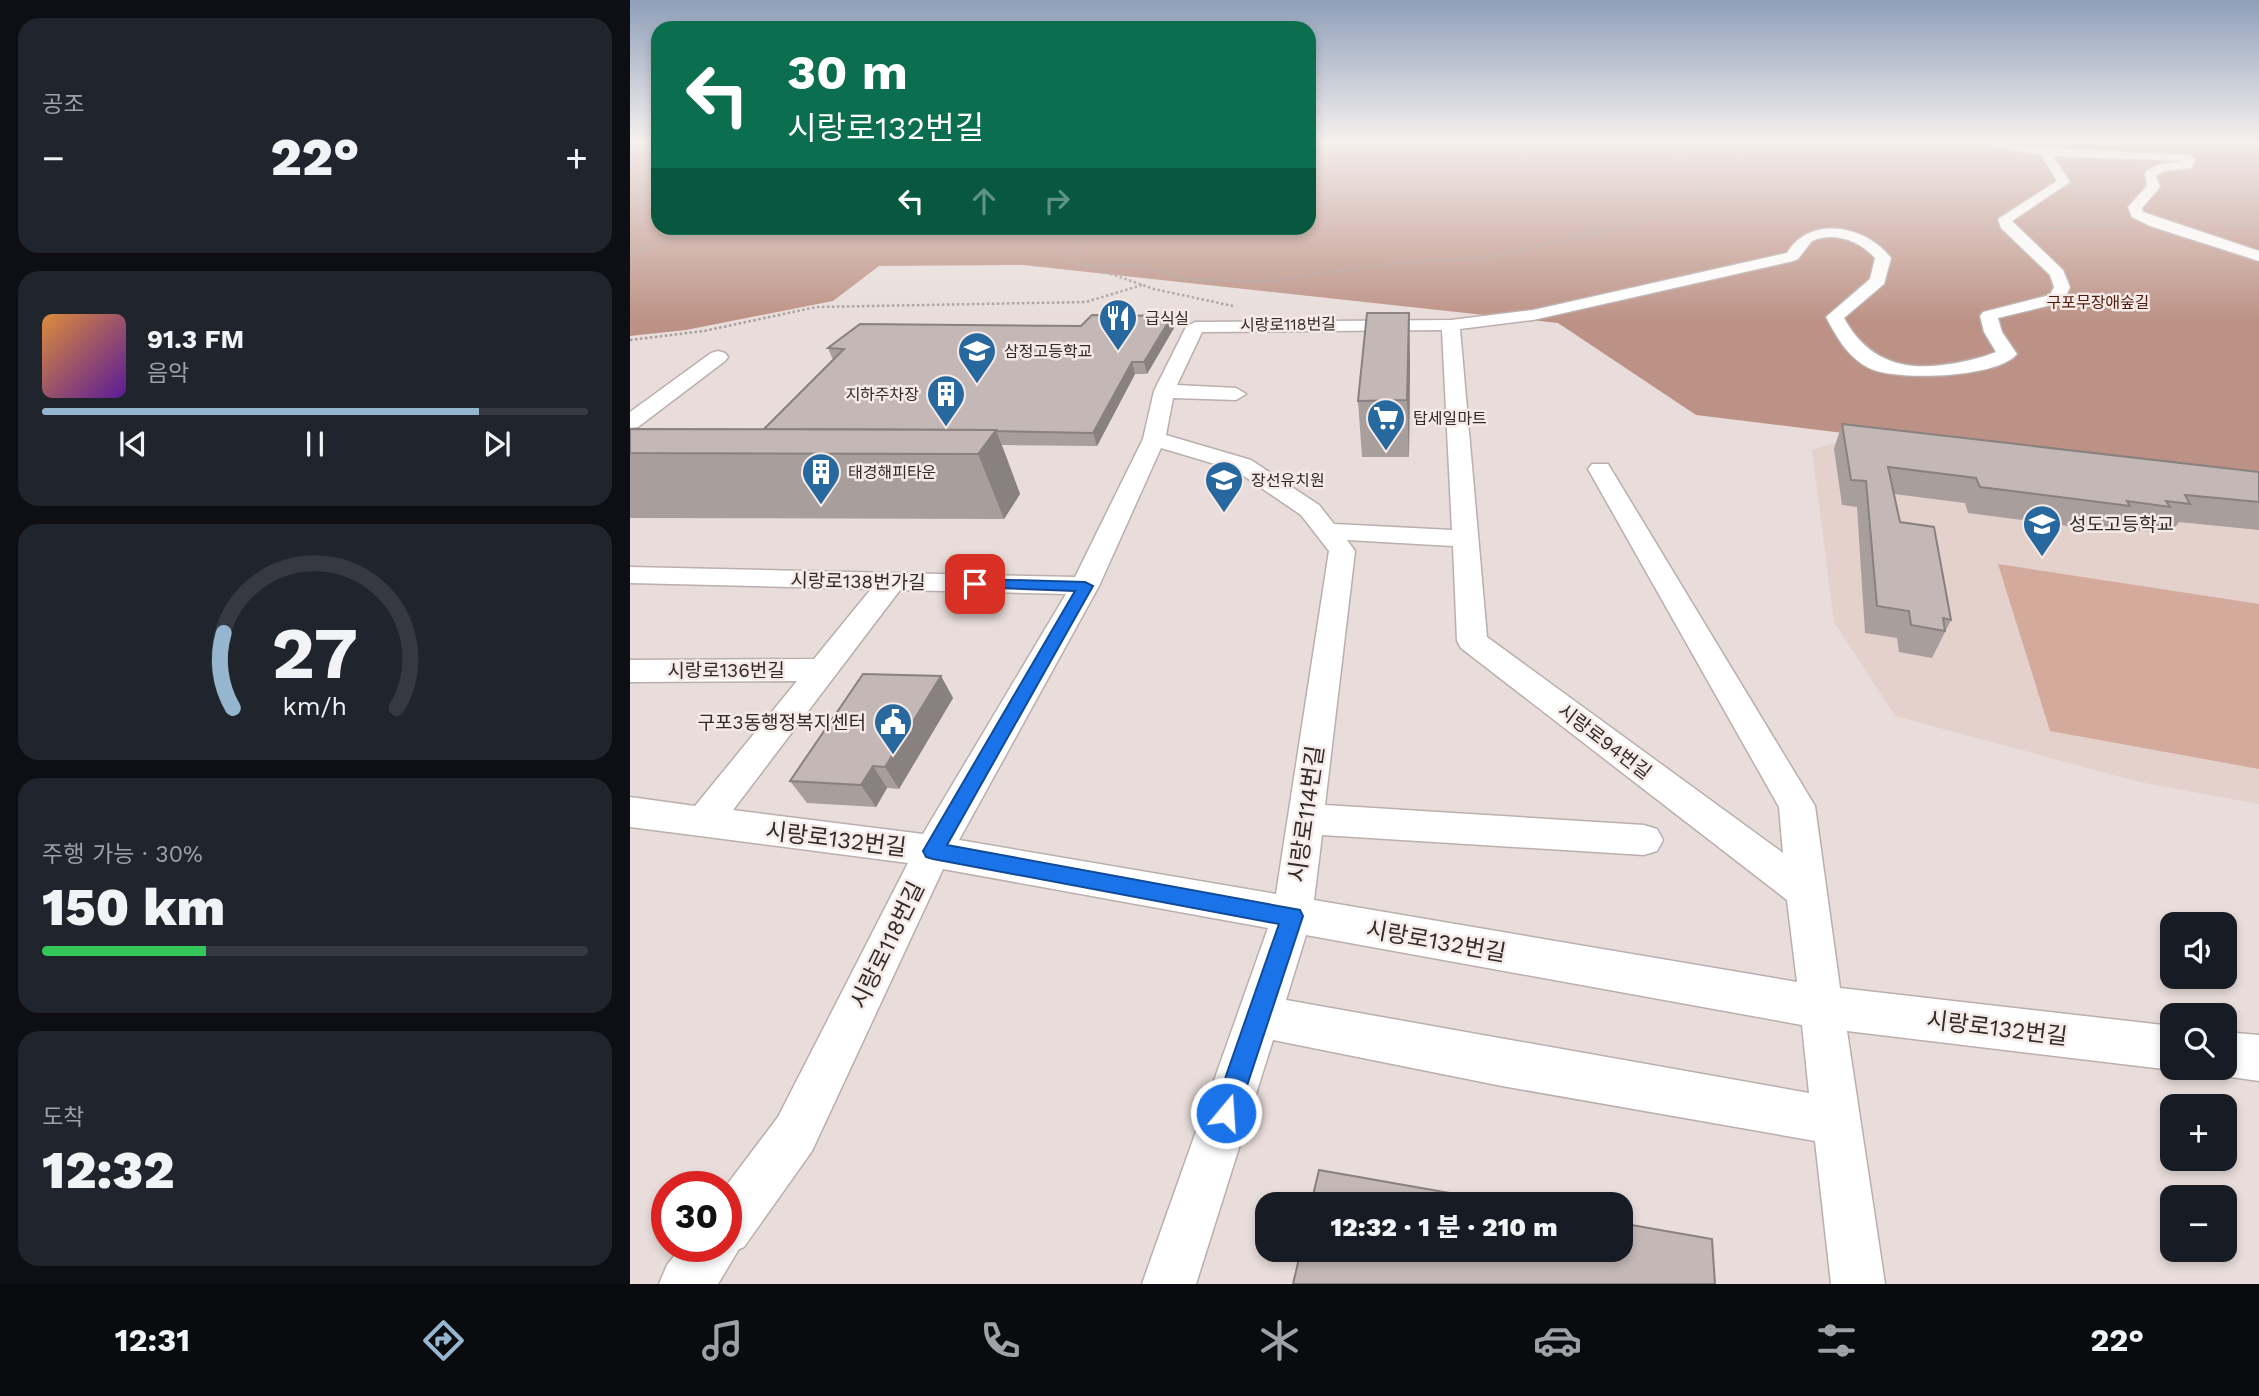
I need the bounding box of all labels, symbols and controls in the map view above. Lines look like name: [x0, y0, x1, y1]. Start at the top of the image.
text: 30 m: [787, 43, 908, 101]
icon: left: [672, 49, 763, 140]
text: 공조: [42, 91, 84, 118]
text: 시랑로132번길: [787, 109, 984, 147]
text: 22°: [271, 127, 359, 188]
text: −: [42, 136, 65, 180]
text: +: [565, 136, 588, 180]
icon: left: [892, 182, 930, 220]
icon: ahead: [965, 182, 1003, 220]
icon: right: [1038, 182, 1076, 220]
park label: 구포무장애숲길: [2046, 293, 2150, 312]
restaurant icon: 급식실: [1097, 297, 1139, 352]
place label: 급식실: [1145, 309, 1189, 328]
street label: 시랑로118번길: [1240, 314, 1336, 335]
text: 91.3 FM: [147, 324, 244, 354]
school or university icon: 삼정고등학교: [956, 330, 998, 385]
place label: 삼정고등학교: [1004, 342, 1092, 361]
text: 음악: [147, 360, 189, 387]
building icon: 지하주차장: [925, 373, 967, 428]
place label: 지하주차장: [845, 385, 919, 404]
supermarket icon: 탑세일마트: [1365, 397, 1407, 452]
place label: 탑세일마트: [1413, 409, 1487, 428]
icon: previous: [114, 425, 152, 463]
icon: pause: [296, 425, 334, 463]
icon: next: [478, 425, 516, 463]
building icon: 태경해피타운: [800, 451, 842, 506]
school or university icon: 장선유치원: [1203, 459, 1245, 514]
place label: 태경해피타운: [848, 463, 936, 482]
place label: 장선유치원: [1251, 471, 1325, 490]
school or university icon: 성도고등학교: [2021, 503, 2063, 558]
place label: 성도고등학교: [2069, 513, 2174, 536]
pin: [945, 554, 1005, 614]
icon: arrive: [956, 565, 994, 603]
street label: 시랑로138번가길: [790, 569, 926, 594]
text: 27: [272, 610, 358, 696]
street label: 시랑로136번길: [667, 659, 785, 682]
text: km/h: [283, 692, 347, 721]
street label: 시랑로94번길: [1554, 699, 1656, 784]
public building icon: 구포3동행정복지센터: [872, 701, 914, 756]
place label: 구포3동행정복지센터: [698, 711, 866, 734]
street label: 시랑로114번길: [1284, 744, 1329, 884]
street label: 시랑로132번길: [764, 817, 908, 862]
text: 주행 가능 · 30%: [42, 841, 203, 868]
text: 150 km: [42, 877, 225, 938]
street label: 시랑로118번길: [845, 877, 930, 1013]
map controls: [2160, 912, 2237, 1262]
button: sound: [2160, 912, 2237, 989]
street label: 시랑로132번길: [1364, 916, 1508, 967]
button: search: [2160, 1003, 2237, 1080]
street label: 시랑로132번길: [1925, 1006, 2069, 1051]
position arrow: [1189, 1076, 1263, 1150]
button: +: [2160, 1094, 2237, 1171]
text: 도착: [42, 1104, 84, 1131]
text: 12:32: [42, 1140, 175, 1201]
speed limit sign: 30: [651, 1171, 742, 1262]
button: −: [2160, 1185, 2237, 1262]
text: 12:32 · 1 분 · 210 m: [1331, 1212, 1558, 1242]
icon: directions: [419, 1316, 468, 1365]
icon: music: [698, 1316, 747, 1365]
icon: phone: [976, 1316, 1025, 1365]
icon: climate: [1255, 1316, 1304, 1365]
icon: car: [1533, 1316, 1582, 1365]
icon: filters: [1812, 1316, 1861, 1365]
text: 12:31: [115, 1321, 190, 1359]
text: 22°: [2090, 1321, 2144, 1359]

